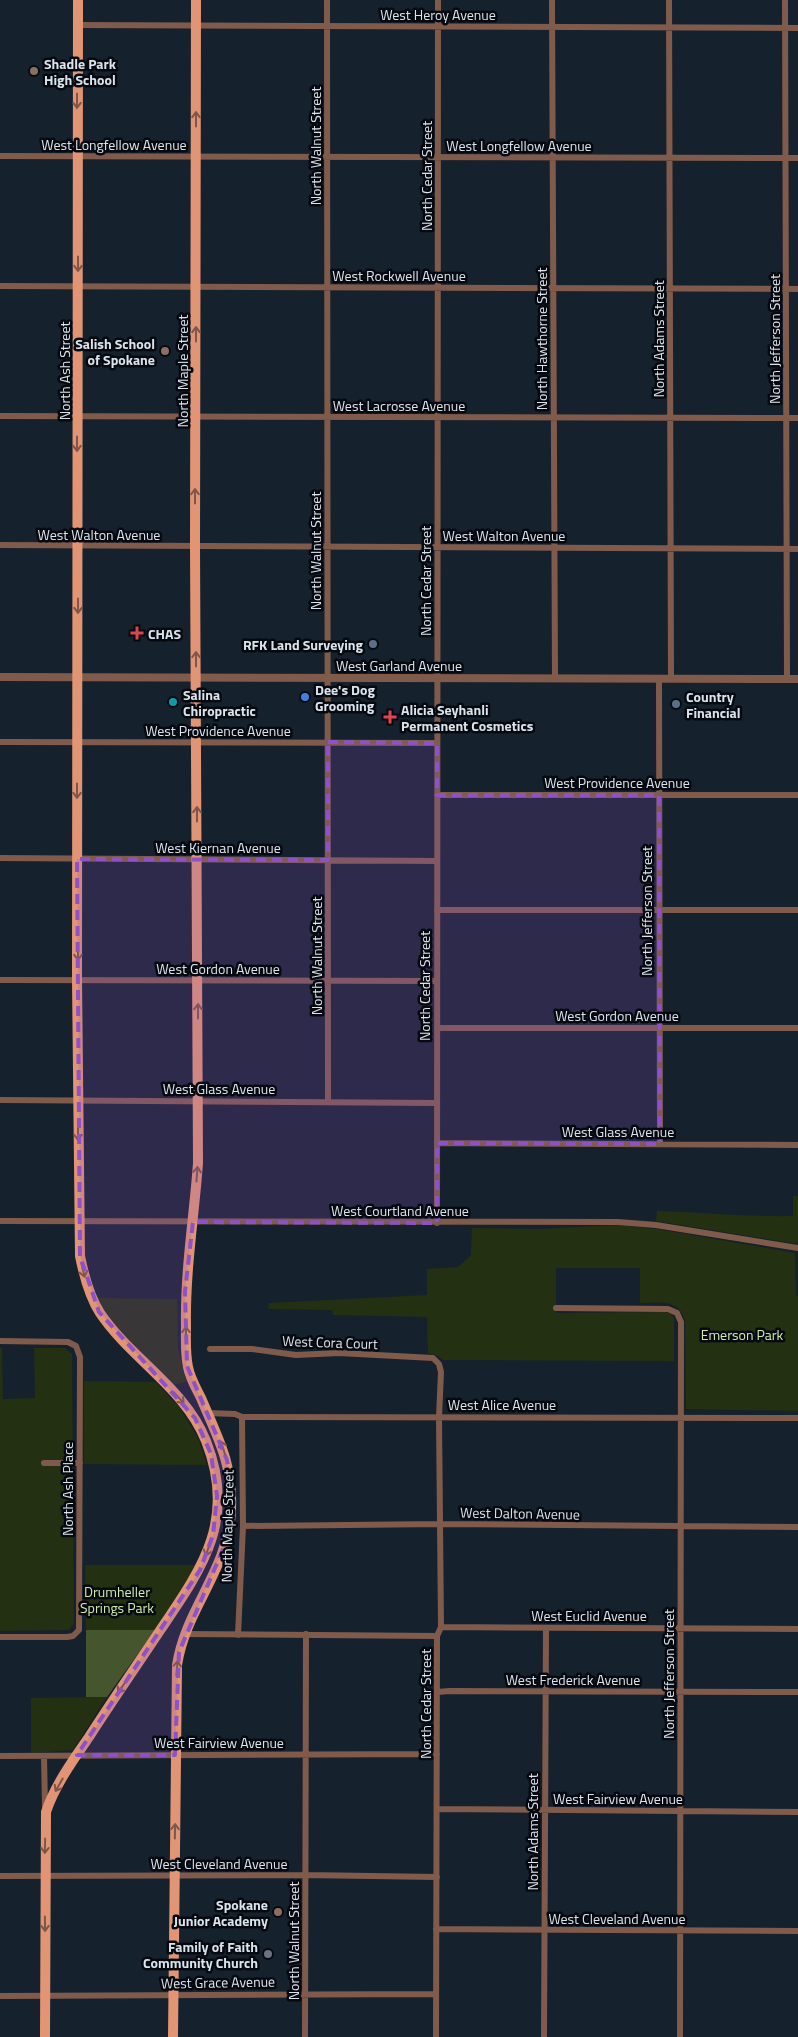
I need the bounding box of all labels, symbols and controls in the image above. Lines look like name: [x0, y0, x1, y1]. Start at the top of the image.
street label: West Heroy Avenue: [380, 4, 496, 25]
place label: Shadle Park High School: [44, 53, 117, 90]
marker: Shadle Park High School: [28, 65, 40, 77]
street label: North Walnut Street: [305, 87, 326, 205]
one-way arrow: [72, 92, 82, 109]
one-way arrow: [191, 111, 201, 127]
street label: North Cedar Street: [416, 121, 437, 231]
street label: West Longfellow Avenue: [41, 134, 187, 155]
street label: West Longfellow Avenue: [446, 135, 592, 156]
one-way arrow: [73, 255, 83, 271]
street label: West Rockwell Avenue: [332, 265, 466, 286]
street label: North Hawthorne Street: [531, 268, 552, 410]
street label: North Jefferson Street: [764, 274, 785, 404]
street label: North Adams Street: [648, 280, 669, 398]
street label: North Maple Street: [172, 315, 193, 427]
street label: North Ash Street: [54, 322, 75, 420]
one-way arrow: [191, 326, 201, 342]
place label: Salish School of Spokane: [75, 333, 155, 370]
marker: Salish School of Spokane: [159, 345, 171, 357]
street label: West Lacrosse Avenue: [333, 395, 465, 416]
one-way arrow: [72, 435, 82, 451]
one-way arrow: [190, 488, 200, 504]
street label: North Walnut Street: [305, 492, 326, 610]
street label: West Walton Avenue: [38, 524, 160, 545]
street label: West Walton Avenue: [443, 525, 565, 546]
street label: North Cedar Street: [415, 526, 436, 636]
one-way arrow: [73, 598, 82, 614]
place label: CHAS: [148, 623, 181, 644]
marker: CHAS: [130, 626, 144, 640]
place label: RFK Land Surveying: [243, 634, 364, 655]
marker: RFK Land Surveying: [367, 638, 379, 650]
one-way arrow: [191, 651, 201, 667]
street label: West Garland Avenue: [336, 655, 462, 676]
place label: Dee's Dog Grooming: [315, 679, 375, 716]
place label: Salina Chiropractic: [183, 684, 256, 721]
place label: Country Financial: [686, 686, 740, 723]
marker: Dee's Dog Grooming: [299, 691, 311, 703]
marker: Salina Chiropractic: [167, 696, 179, 708]
marker: Country Financial: [670, 698, 682, 710]
place label: Alicia Seyhanli Permanent Cosmetics: [401, 699, 534, 736]
marker: Alicia Seyhanli Permanent Cosmetics: [383, 710, 397, 724]
street label: West Providence Avenue: [145, 720, 291, 741]
street label: West Providence Avenue: [544, 772, 690, 793]
one-way arrow: [72, 782, 82, 798]
one-way arrow: [192, 806, 202, 822]
street label: West Kiernan Avenue: [155, 837, 281, 858]
street label: North Jefferson Street: [636, 846, 657, 976]
street label: North Walnut Street: [306, 897, 327, 1015]
street label: North Cedar Street: [414, 931, 435, 1041]
one-way arrow: [73, 944, 83, 961]
street label: West Gordon Avenue: [156, 958, 280, 979]
one-way arrow: [193, 1003, 203, 1020]
street label: West Gordon Avenue: [555, 1005, 679, 1026]
street label: West Glass Avenue: [163, 1078, 275, 1099]
street label: West Glass Avenue: [562, 1121, 674, 1142]
one-way arrow: [73, 1124, 83, 1141]
one-way arrow: [192, 1166, 202, 1182]
street label: West Courtland Avenue: [331, 1200, 469, 1221]
one-way arrow: [79, 1261, 88, 1277]
park label: Emerson Park: [701, 1324, 784, 1345]
one-way arrow: [181, 1326, 191, 1342]
street label: West Cora Court: [282, 1330, 378, 1354]
one-way arrow: [173, 1391, 184, 1404]
street label: West Alice Avenue: [448, 1394, 556, 1415]
one-way arrow: [218, 1440, 227, 1456]
street label: North Ash Place: [57, 1442, 78, 1536]
street label: North Maple Street: [216, 1469, 238, 1583]
street label: West Dalton Avenue: [460, 1501, 580, 1525]
one-way arrow: [203, 1541, 212, 1556]
park label: Drumheller Springs Park: [80, 1581, 154, 1618]
street label: West Euclid Avenue: [531, 1605, 647, 1626]
street label: North Jefferson Street: [658, 1609, 679, 1739]
street label: North Cedar Street: [415, 1649, 436, 1759]
one-way arrow: [172, 1661, 182, 1677]
street label: West Frederick Avenue: [506, 1669, 640, 1690]
one-way arrow: [117, 1679, 127, 1693]
street label: West Fairview Avenue: [154, 1732, 284, 1753]
street label: North Adams Street: [522, 1773, 543, 1891]
one-way arrow: [54, 1777, 64, 1791]
street label: West Fairview Avenue: [553, 1788, 683, 1809]
one-way arrow: [170, 1823, 179, 1839]
one-way arrow: [40, 1838, 50, 1854]
street label: West Cleveland Avenue: [150, 1853, 288, 1874]
street label: North Walnut Street: [283, 1882, 304, 2000]
place label: Spokane Junior Academy: [174, 1894, 268, 1931]
marker: Spokane Junior Academy: [272, 1906, 284, 1918]
street label: West Cleveland Avenue: [548, 1908, 686, 1929]
one-way arrow: [40, 1916, 50, 1932]
place label: Family of Faith Community Church: [143, 1936, 258, 1973]
marker: Family of Faith Community Church: [262, 1948, 274, 1960]
street label: West Grace Avenue: [161, 1971, 275, 1993]

